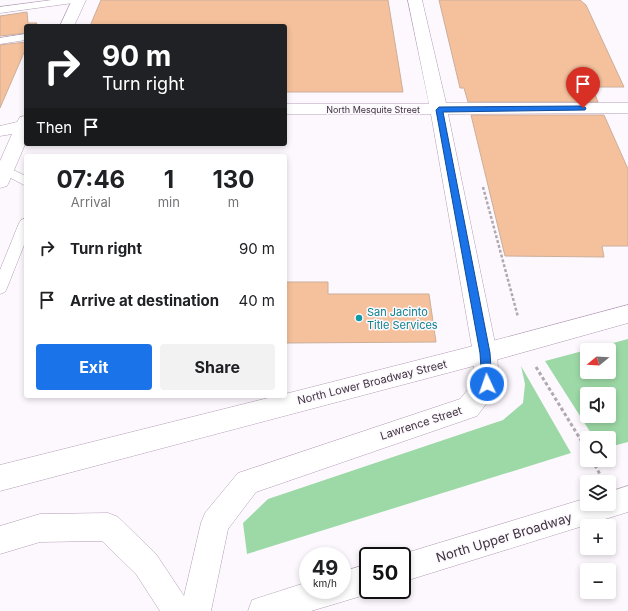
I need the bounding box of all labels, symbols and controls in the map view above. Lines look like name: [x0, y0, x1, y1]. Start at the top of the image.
text: 90 m: [102, 39, 171, 73]
icon: right: [36, 40, 88, 92]
pin: [566, 67, 600, 108]
text: Turn right: [102, 73, 185, 94]
icon: arrive: [572, 73, 594, 95]
street label: North Mesquite Street: [326, 104, 420, 115]
icon: arrive: [80, 116, 102, 138]
text: Then: [36, 118, 72, 137]
text: 07:46: [57, 165, 125, 194]
text: 1: [164, 165, 174, 194]
text: 130: [212, 165, 254, 194]
text: Arrival: [71, 194, 111, 210]
text: min: [158, 194, 180, 210]
text: m: [228, 194, 239, 210]
icon: right: [36, 237, 58, 259]
text: Turn right: [70, 239, 142, 258]
text: 90 m: [239, 239, 275, 258]
icon: arrive: [36, 289, 58, 311]
text: Arrive at destination: [70, 291, 219, 310]
text: 40 m: [238, 291, 275, 310]
place label: San Jacinto Title Services: [367, 305, 438, 332]
marker: San Jacinto Title Services: [354, 313, 364, 323]
north arrow: [580, 343, 616, 379]
map controls: [580, 343, 616, 599]
button: Exit: [36, 344, 152, 390]
button: Share: [160, 344, 275, 390]
street label: North Lower Broadway Street: [296, 357, 449, 407]
position arrow: [466, 363, 508, 405]
button: sound: [580, 387, 616, 423]
street label: Lawrence Street: [378, 403, 464, 443]
button: search: [580, 431, 616, 467]
button: layers: [580, 475, 616, 511]
street label: North Upper Broadway: [434, 509, 574, 565]
button: +: [580, 519, 616, 555]
speed limit sign: 50: [359, 547, 411, 599]
text: 49: [312, 556, 338, 580]
button: −: [580, 563, 616, 599]
text: km/h: [313, 577, 337, 589]

